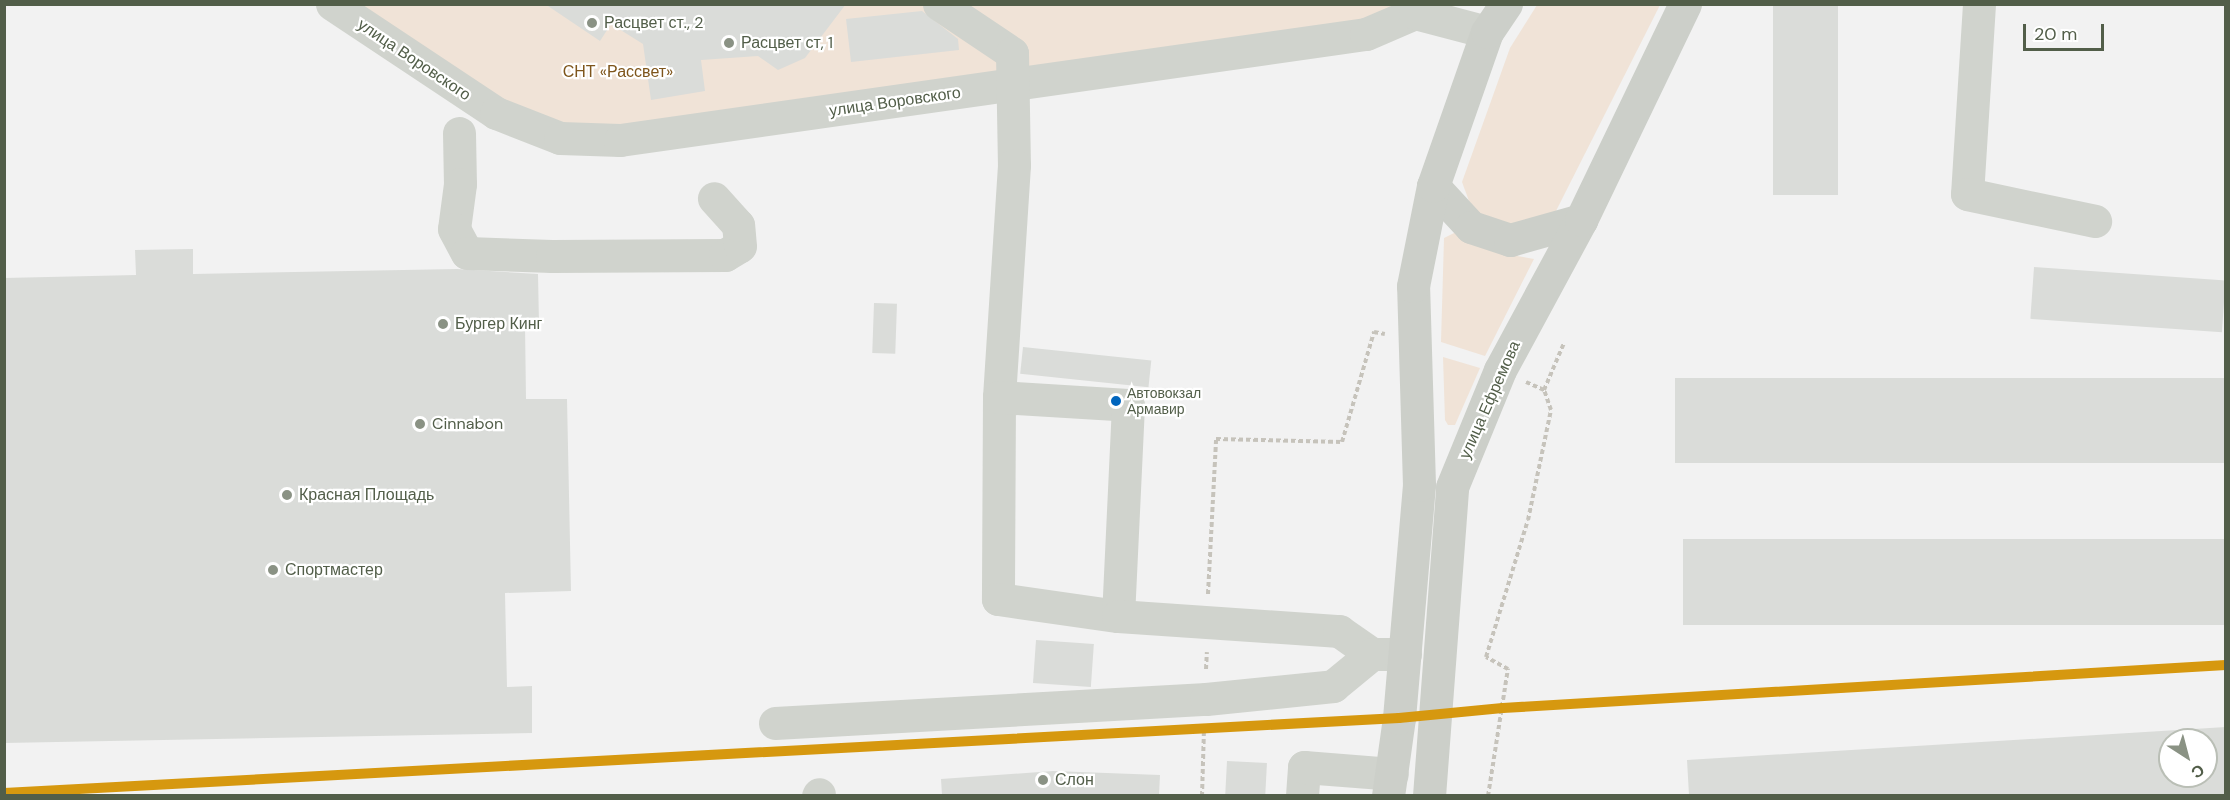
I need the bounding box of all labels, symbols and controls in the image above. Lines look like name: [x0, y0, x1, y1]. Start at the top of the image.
scale bar: [2026, 12, 2107, 50]
place label: Расцвет ст., 2: [604, 13, 703, 33]
street label: улица Воровского: [354, 15, 474, 105]
marker: Расцвет ст., 2: [585, 16, 599, 30]
text: 20 m: [2034, 22, 2077, 46]
place label: Расцвет ст, 1: [741, 33, 833, 53]
marker: Расцвет ст, 1: [722, 36, 736, 50]
park label: СНТ «Рассвет»: [563, 62, 673, 82]
street label: улица Воровского: [828, 83, 962, 121]
place label: Бургер Кинг: [455, 314, 542, 334]
marker: Бургер Кинг: [436, 317, 450, 331]
street label: улица Ефремова: [1455, 338, 1525, 462]
place label: Автовокзал Армавир: [1127, 385, 1201, 418]
marker: Автовокзал Армавир: [1110, 395, 1122, 407]
place label: Cinnabon: [432, 414, 503, 434]
marker: Cinnabon: [413, 417, 427, 431]
place label: Красная Площадь: [299, 485, 434, 505]
marker: Красная Площадь: [280, 488, 294, 502]
place label: Спортмастер: [285, 560, 383, 580]
marker: Спортмастер: [266, 563, 280, 577]
north arrow: [2158, 728, 2218, 788]
text: С: [2187, 759, 2209, 783]
place label: Слон: [1055, 770, 1094, 790]
marker: Слон: [1036, 773, 1050, 787]

